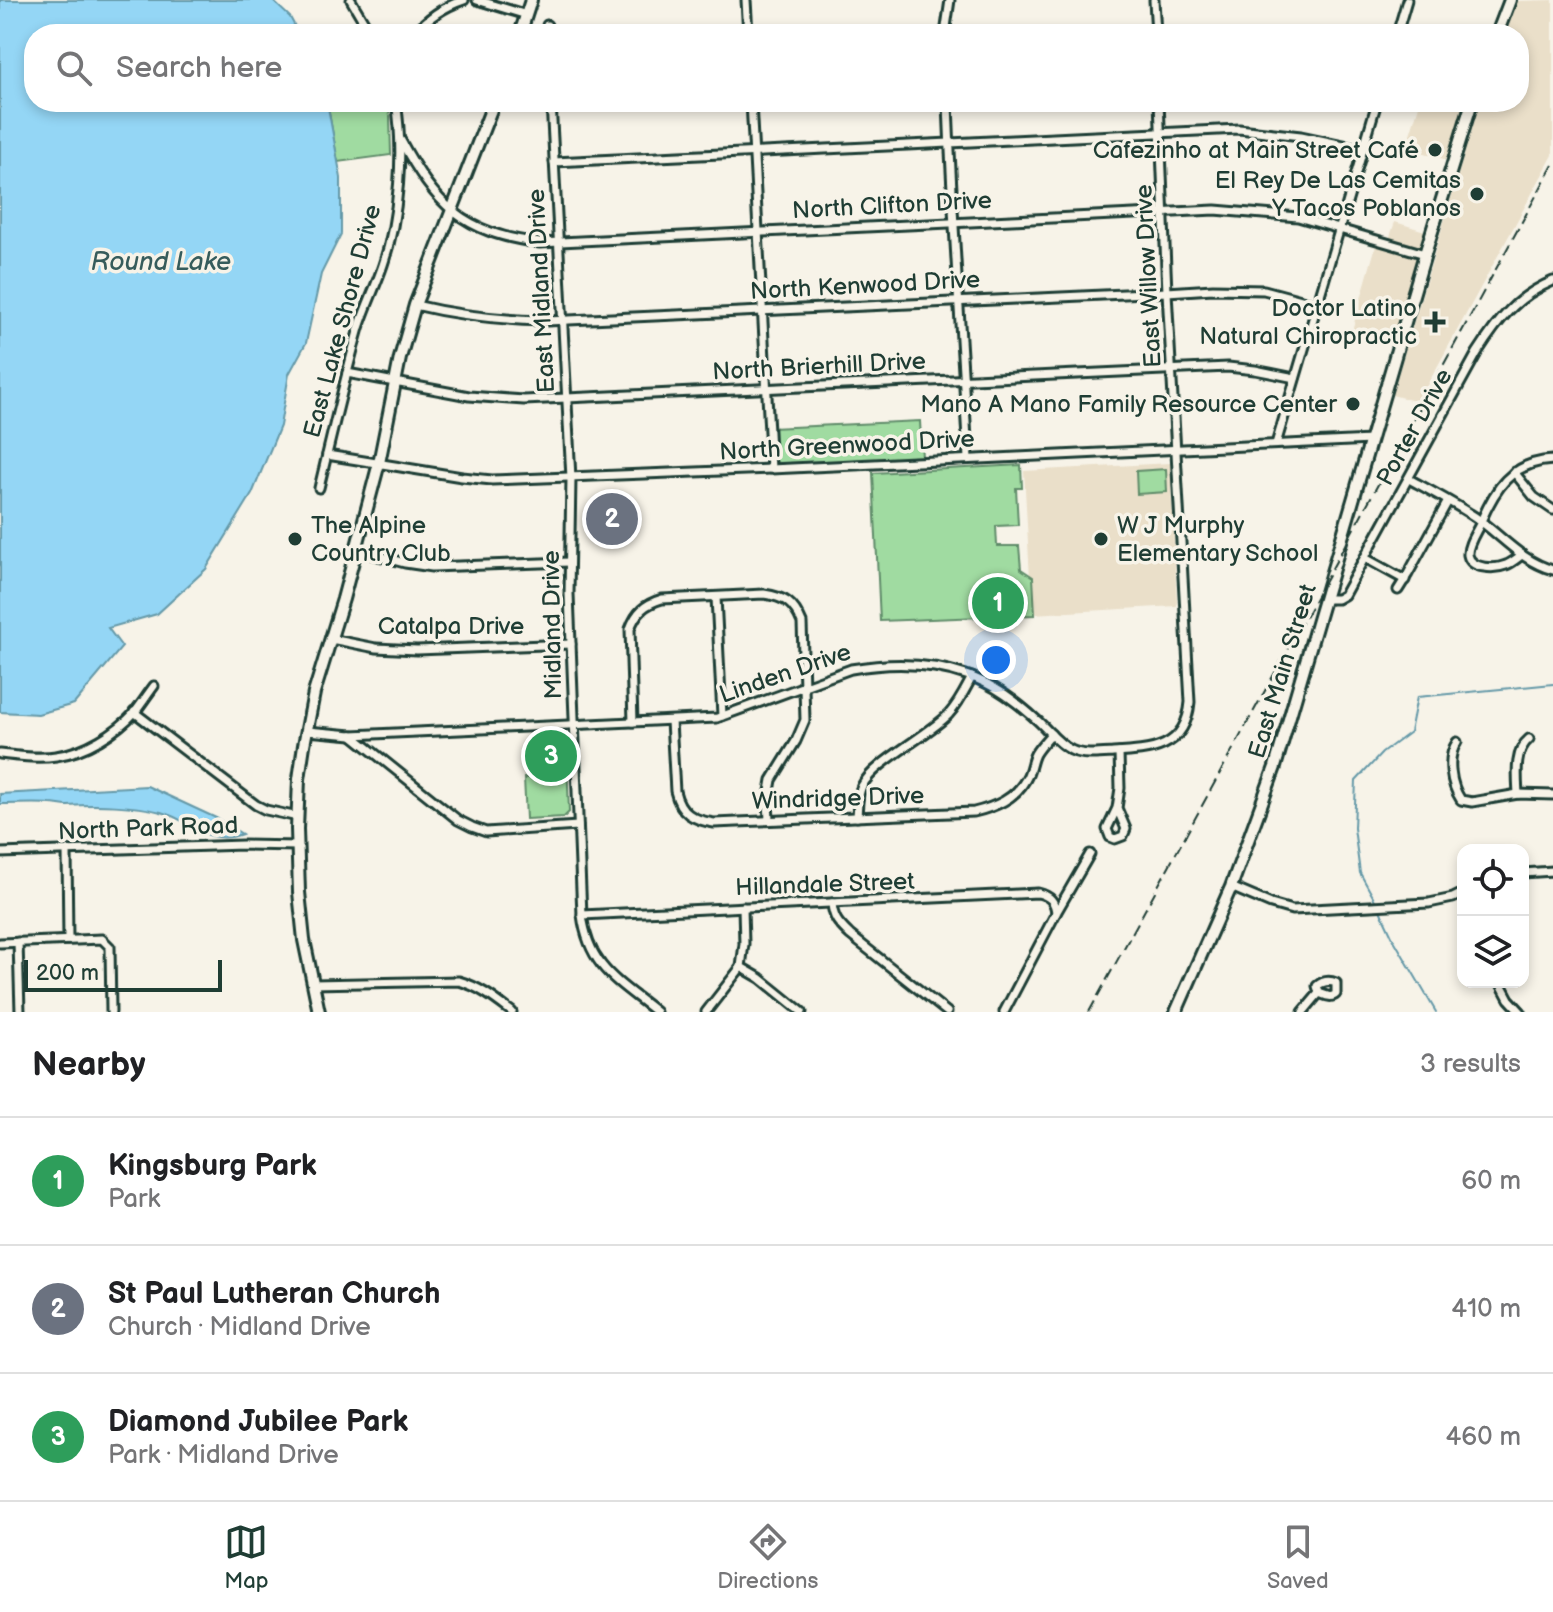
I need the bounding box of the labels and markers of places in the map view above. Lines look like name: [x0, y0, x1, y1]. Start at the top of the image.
place label: Cafezinho at Main Street Café: [1093, 136, 1419, 165]
marker: Cafezinho at Main Street Café: [1426, 141, 1444, 159]
place label: El Rey De Las Cemitas Y Tacos Poblanos: [1215, 166, 1461, 223]
marker: El Rey De Las Cemitas Y Tacos Poblanos: [1468, 185, 1486, 203]
place label: Doctor Latino Natural Chiropractic: [1199, 294, 1417, 351]
marker: Doctor Latino Natural Chiropractic: [1424, 311, 1446, 333]
place label: Mano A Mano Family Resource Center: [920, 390, 1337, 419]
marker: Mano A Mano Family Resource Center: [1344, 395, 1362, 413]
pin: 2: [586, 489, 638, 549]
place label: The Alpine Country Club: [311, 511, 451, 568]
place label: W J Murphy Elementary School: [1117, 511, 1318, 568]
marker: The Alpine Country Club: [286, 530, 304, 548]
marker: W J Murphy Elementary School: [1092, 530, 1110, 548]
pin: 1: [972, 573, 1024, 633]
pin: 3: [525, 726, 577, 786]

